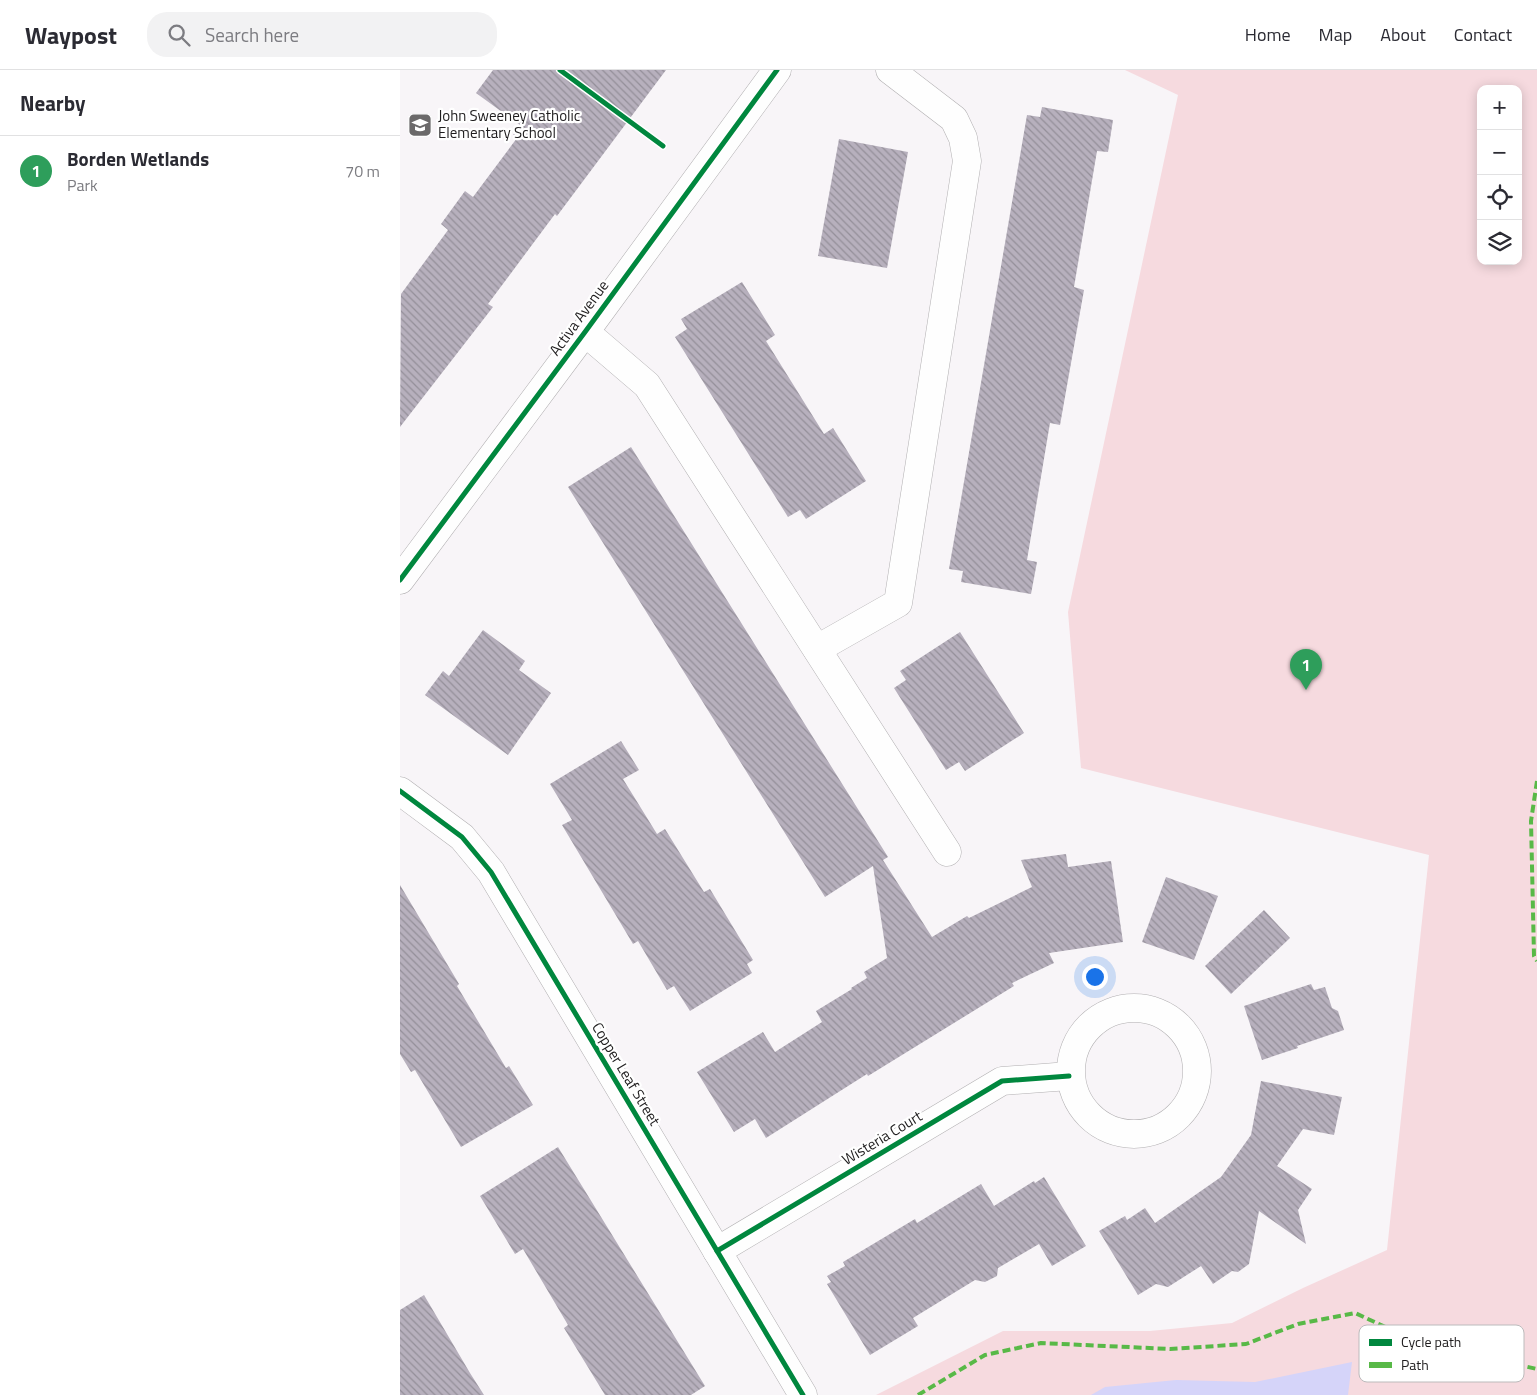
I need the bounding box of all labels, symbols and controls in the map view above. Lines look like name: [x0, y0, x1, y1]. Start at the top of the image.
search box: [147, 12, 497, 57]
text: Waypost: [25, 17, 117, 53]
text: Search here: [205, 20, 299, 49]
icon: search: [165, 21, 193, 49]
text: Home: [1245, 21, 1291, 48]
text: Map: [1319, 21, 1352, 48]
text: About: [1380, 21, 1426, 48]
text: Contact: [1454, 21, 1512, 48]
map controls: [1477, 85, 1522, 265]
button: +: [1477, 85, 1522, 130]
text: Nearby: [20, 87, 85, 119]
place label: John Sweeney Catholic Elementary School: [438, 104, 580, 144]
school or university icon: John Sweeney Catholic Elementary School: [407, 112, 433, 138]
button: −: [1477, 130, 1522, 175]
text: Borden Wetlands: [67, 144, 209, 173]
text: 1: [32, 159, 40, 183]
text: 70 m: [345, 159, 380, 183]
text: Park: [67, 173, 98, 197]
button: locate: [1477, 175, 1522, 220]
button: layers: [1477, 220, 1522, 265]
street label: Activa Avenue: [543, 275, 614, 360]
pin: 1: [1290, 649, 1322, 690]
your location: [1082, 964, 1108, 990]
street label: Copper Leaf Street: [586, 1018, 667, 1130]
street label: Wisteria Court: [837, 1104, 927, 1171]
legend: [1359, 1325, 1524, 1382]
text: Cycle path: [1401, 1331, 1461, 1352]
text: Path: [1401, 1354, 1429, 1375]

